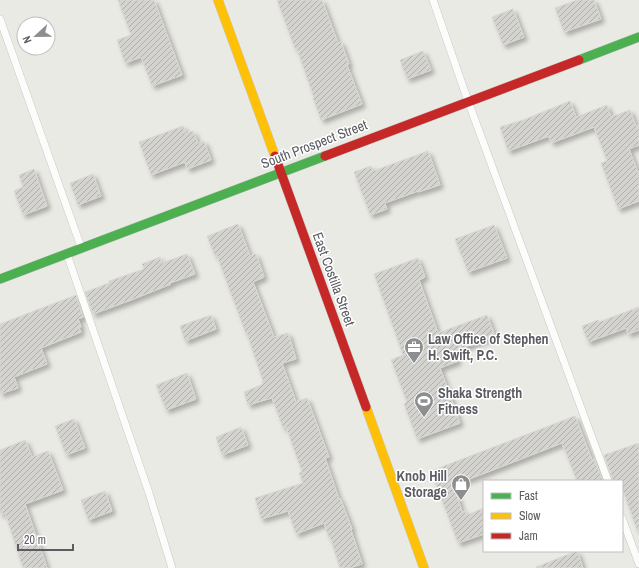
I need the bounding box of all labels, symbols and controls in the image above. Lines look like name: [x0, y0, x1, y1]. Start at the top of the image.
north arrow: [16, 16, 56, 56]
text: N: [19, 34, 34, 45]
street label: South Prospect Street: [258, 115, 370, 173]
street label: East Costilla Street: [309, 230, 359, 328]
place label: Law Office of Stephen H. Swift, P.C.: [428, 330, 549, 364]
office icon: Law Office of Stephen H. Swift, P.C.: [403, 336, 425, 364]
place label: Shaka Strength Fitness: [438, 384, 522, 418]
sports icon: Shaka Strength Fitness: [413, 390, 435, 418]
place label: Knob Hill Storage: [397, 467, 447, 501]
shop icon: Knob Hill Storage: [450, 473, 472, 501]
legend: [483, 480, 623, 552]
text: Fast: [519, 488, 538, 504]
text: Slow: [519, 508, 541, 524]
scale bar: [18, 526, 73, 552]
text: Jam: [519, 528, 538, 544]
text: 20 m: [24, 532, 46, 548]

